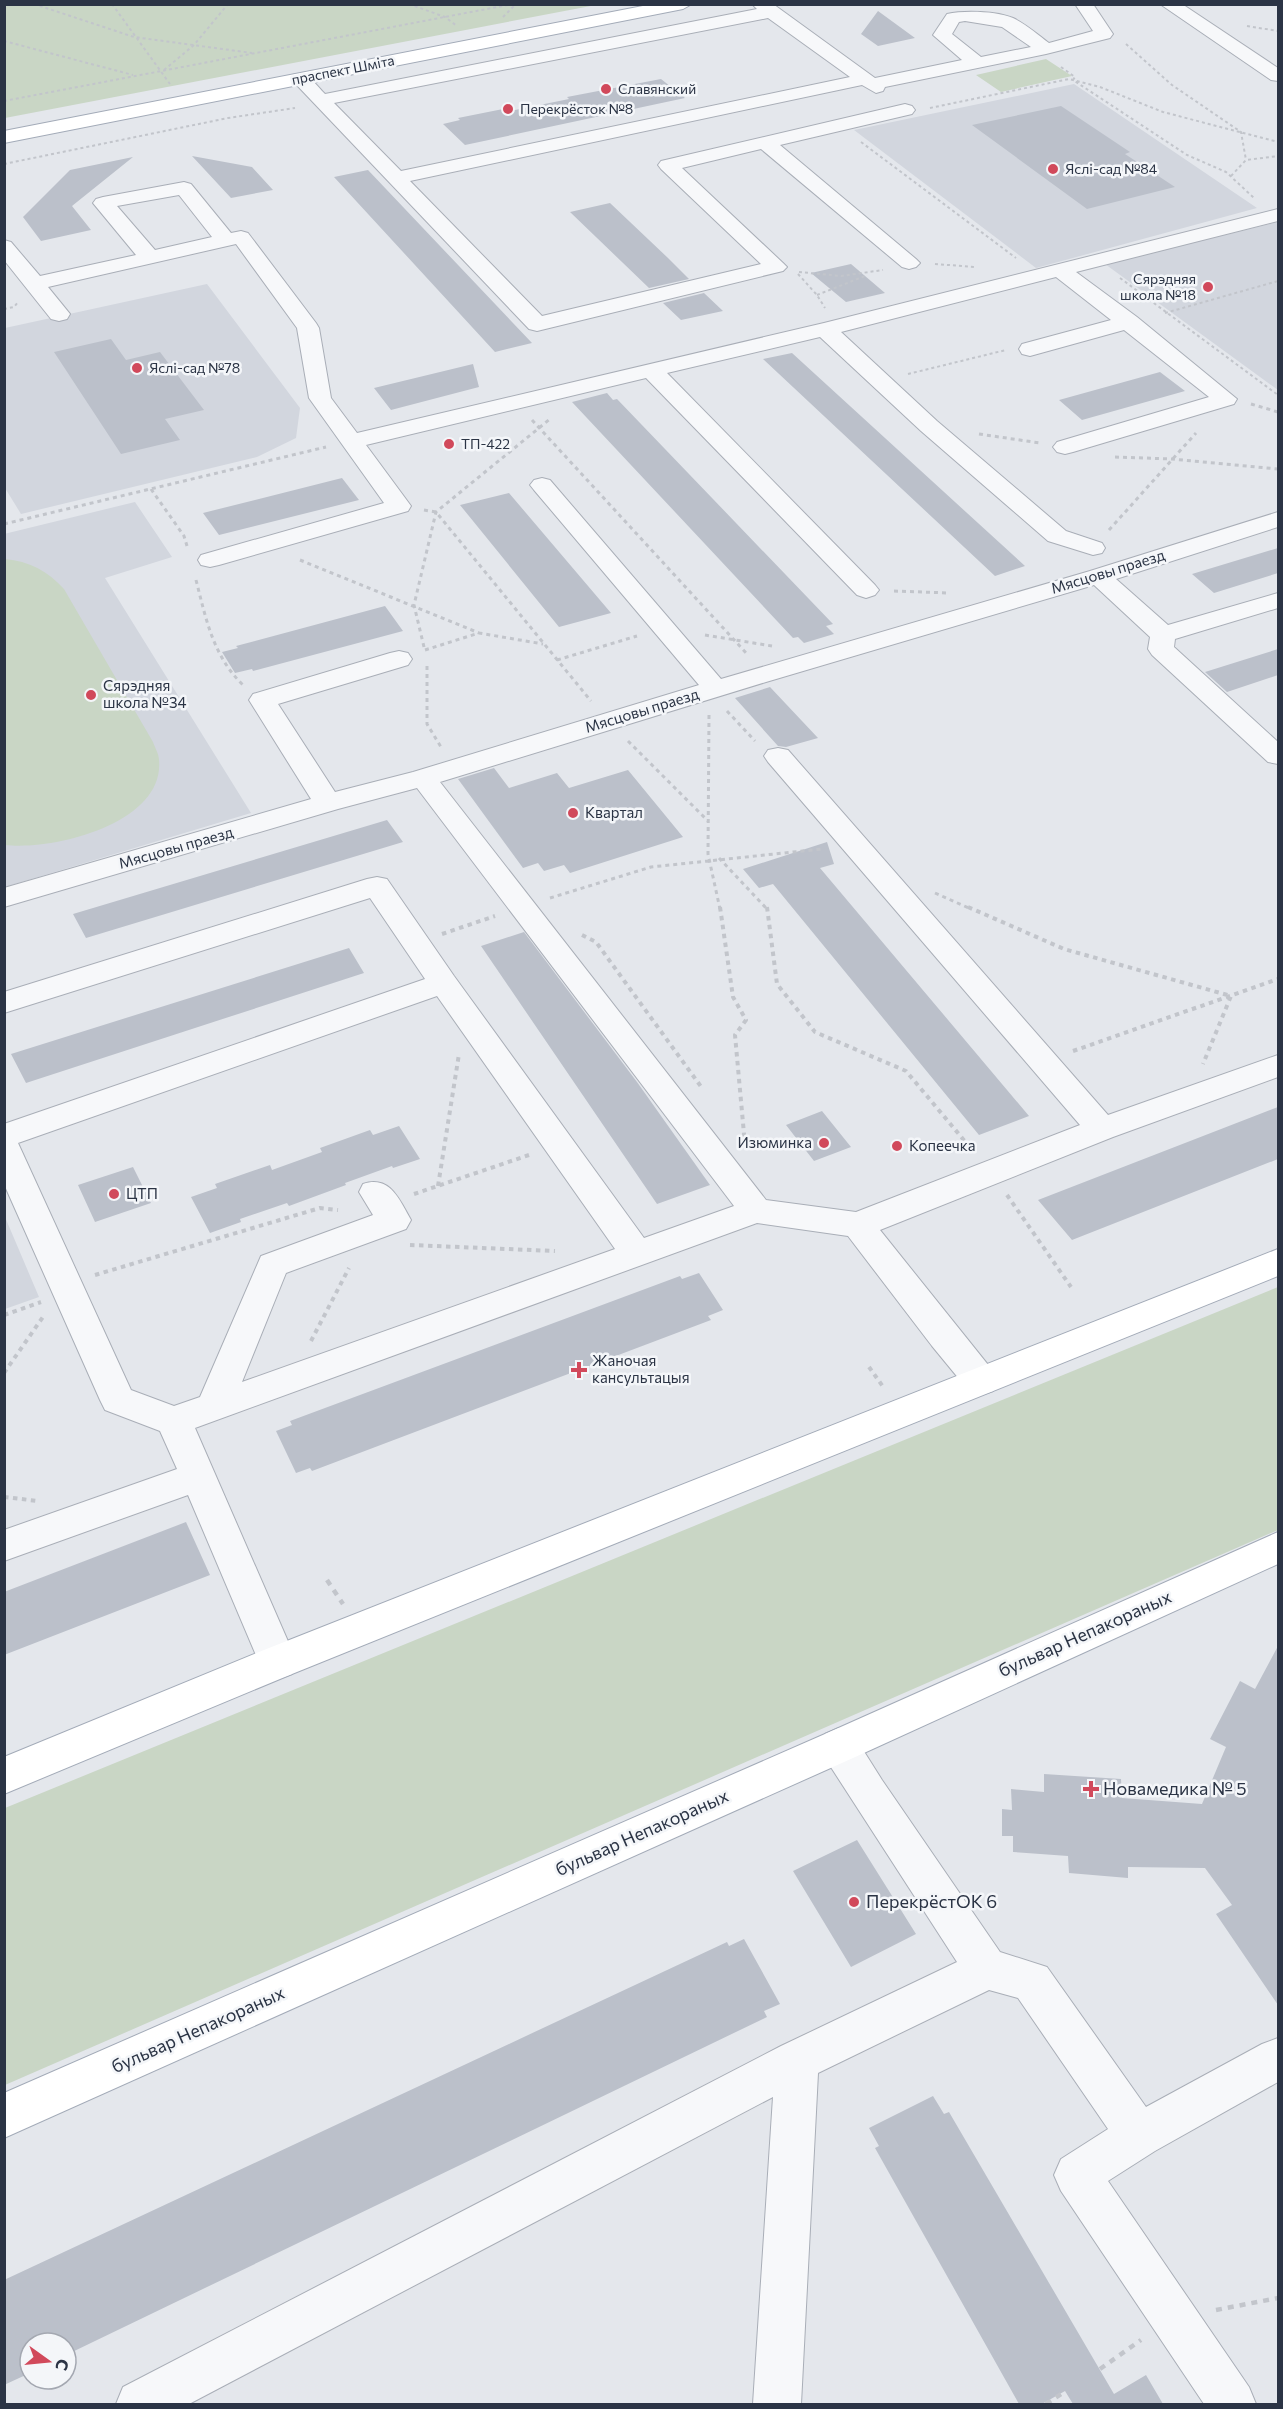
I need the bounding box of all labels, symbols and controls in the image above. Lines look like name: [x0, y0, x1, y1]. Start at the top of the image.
street label: праспект Шміта: [290, 51, 396, 88]
place label: Славянский: [618, 80, 696, 97]
marker: Славянский: [599, 82, 613, 96]
place label: Перекрёсток №8: [520, 100, 633, 117]
marker: Перекрёсток №8: [501, 102, 515, 116]
place label: Яслі-сад №84: [1065, 160, 1158, 177]
marker: Яслі-сад №84: [1046, 162, 1060, 176]
place label: Сярэдняя школа №18: [1120, 270, 1196, 303]
marker: Сярэдняя школа №18: [1201, 280, 1215, 294]
place label: Яслі-сад №78: [149, 359, 240, 376]
marker: Яслі-сад №78: [130, 361, 144, 375]
place label: ТП-422: [461, 435, 510, 452]
marker: ТП-422: [442, 437, 456, 451]
street label: Мясцовы праезд: [1049, 545, 1167, 597]
place label: Сярэдняя школа №34: [103, 676, 186, 711]
street label: Мясцовы праезд: [583, 684, 701, 736]
marker: Сярэдняя школа №34: [84, 688, 98, 702]
place label: Квартал: [585, 803, 643, 821]
marker: Квартал: [566, 806, 580, 820]
street label: Мясцовы праезд: [116, 822, 235, 872]
place label: Изюминка: [738, 1133, 812, 1151]
marker: Изюминка: [817, 1136, 831, 1150]
place label: Копеечка: [909, 1136, 976, 1154]
marker: Копеечка: [890, 1139, 904, 1153]
place label: ЦТП: [126, 1184, 158, 1202]
marker: ЦТП: [107, 1187, 121, 1201]
place label: Жаночая кансультацыя: [592, 1351, 690, 1386]
marker: Жаночая кансультацыя: [570, 1361, 588, 1379]
street label: бульвар Непакораных: [995, 1585, 1175, 1681]
place label: Новамедика № 5: [1103, 1777, 1247, 1799]
marker: Новамедика № 5: [1084, 1782, 1098, 1796]
street label: бульвар Непакораных: [552, 1784, 732, 1880]
place label: ПерекрёстОК 6: [866, 1890, 997, 1912]
marker: ПерекрёстОК 6: [847, 1895, 861, 1909]
street label: бульвар Непакораных: [108, 1981, 288, 2077]
north arrow: [18, 2331, 78, 2391]
text: С: [52, 2357, 74, 2373]

